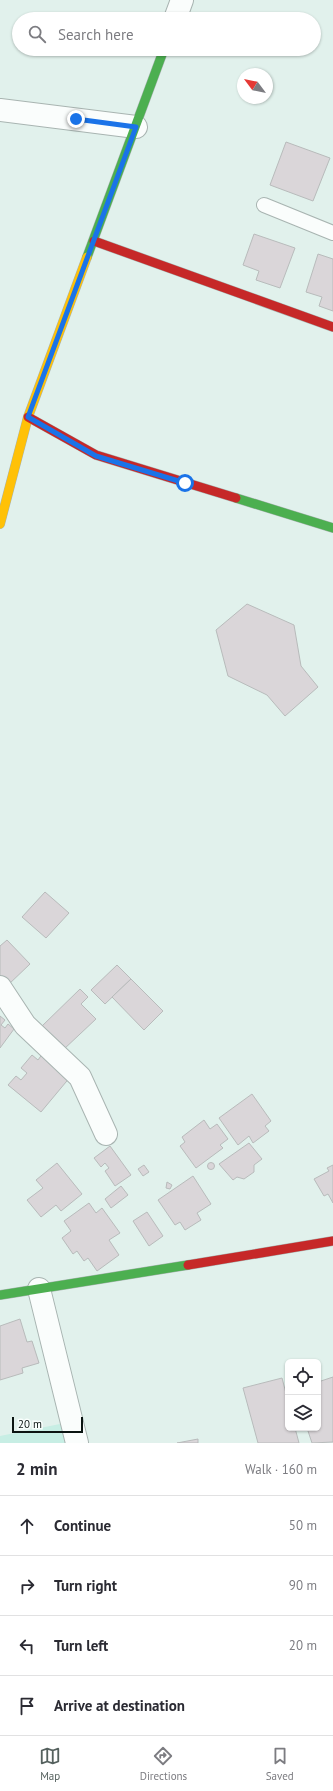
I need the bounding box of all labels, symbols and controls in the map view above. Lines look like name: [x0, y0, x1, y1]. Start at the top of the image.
search box: [12, 12, 321, 56]
icon: search: [26, 23, 48, 45]
text: Search here: [58, 25, 134, 44]
north arrow: [237, 68, 273, 104]
route end: [67, 110, 85, 128]
route start: [176, 474, 194, 492]
map controls: [285, 1359, 321, 1431]
button: locate: [285, 1359, 321, 1395]
button: layers: [285, 1395, 321, 1431]
scale bar: [12, 1415, 83, 1434]
text: 20 m: [18, 1417, 42, 1431]
text: 2 min: [16, 1458, 57, 1480]
text: Walk · 160 m: [245, 1461, 317, 1478]
icon: ahead: [16, 1515, 38, 1537]
text: Continue: [54, 1516, 111, 1535]
text: 50 m: [289, 1517, 317, 1534]
icon: right: [16, 1575, 38, 1597]
text: Turn right: [54, 1576, 117, 1595]
text: 90 m: [289, 1577, 317, 1594]
icon: left: [16, 1635, 38, 1657]
text: Turn left: [54, 1636, 108, 1655]
text: 20 m: [289, 1637, 317, 1654]
icon: arrive: [16, 1695, 38, 1717]
text: Arrive at destination: [54, 1696, 185, 1715]
tab: Map: [39, 1745, 61, 1783]
tab: Directions: [140, 1745, 187, 1783]
tab: Saved: [266, 1745, 294, 1783]

